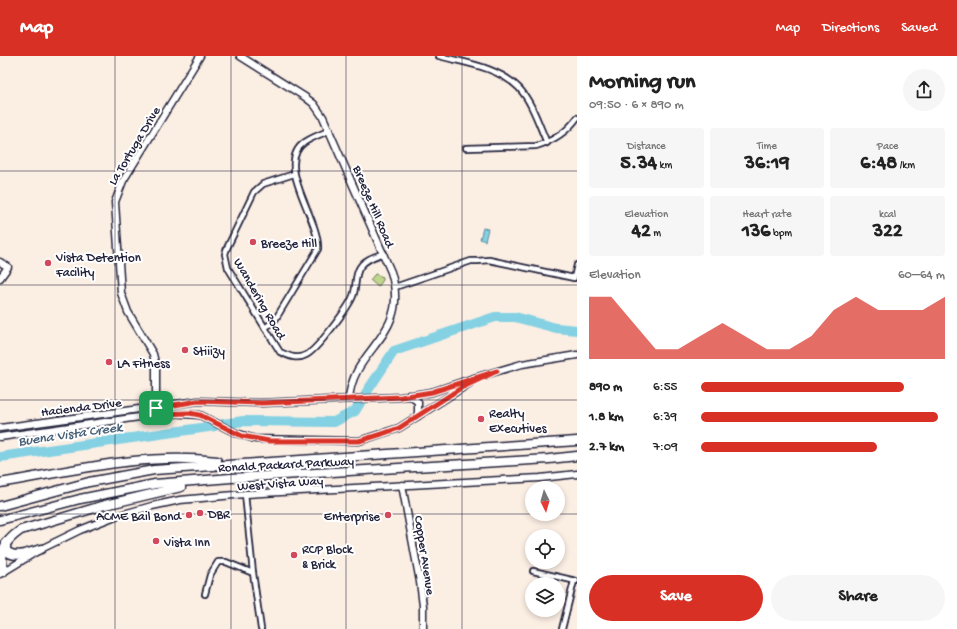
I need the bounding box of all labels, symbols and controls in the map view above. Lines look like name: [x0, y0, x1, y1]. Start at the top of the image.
text: Map: [20, 17, 53, 40]
text: Map: [776, 20, 800, 37]
text: Directions: [822, 20, 879, 37]
text: Saved: [901, 20, 937, 37]
button: share: [903, 69, 945, 111]
text: Morning run: [589, 70, 695, 96]
text: 09:50 · 6 × 890 m: [589, 98, 684, 113]
street label: La Tortuga Drive: [106, 104, 165, 188]
text: Distance: [627, 141, 666, 153]
text: Time: [757, 141, 777, 153]
text: Pace: [877, 141, 898, 153]
text: 5.34: [620, 153, 657, 176]
text: 36:19: [745, 153, 789, 176]
text: 6:48: [860, 153, 897, 176]
text: km: [657, 160, 672, 172]
text: /km: [897, 160, 915, 172]
street label: Breeze Hill Road: [348, 163, 397, 252]
text: Elevation: [624, 209, 668, 221]
text: Heart rate: [742, 209, 792, 221]
text: kcal: [879, 209, 896, 221]
text: 42: [631, 221, 651, 244]
text: 136: [742, 221, 770, 244]
text: 322: [873, 221, 903, 244]
text: m: [651, 228, 661, 240]
text: bpm: [770, 228, 792, 240]
marker: Breeze Hill: [248, 237, 258, 247]
place label: Breeze Hill: [260, 237, 317, 252]
place label: Vista Detention Facility: [55, 251, 142, 281]
street label: Wandering Road: [230, 256, 289, 344]
marker: Vista Detention Facility: [43, 258, 53, 268]
text: Elevation: [589, 268, 641, 283]
text: 60–64 m: [898, 268, 945, 283]
marker: Stiiizy: [180, 345, 190, 355]
place label: Stiiizy: [193, 345, 226, 360]
marker: LA Fitness: [104, 357, 114, 367]
place label: LA Fitness: [117, 357, 171, 372]
text: 890 m: [589, 380, 622, 395]
text: 6:55: [653, 380, 677, 395]
pin: [139, 391, 173, 425]
street label: Hacienda Drive: [40, 396, 123, 421]
icon: arrive: [145, 397, 167, 419]
place label: Realty Executives: [489, 407, 548, 437]
text: 1.8 km: [589, 410, 624, 425]
text: 6:39: [653, 410, 677, 425]
marker: Realty Executives: [476, 414, 486, 424]
water label: Buena Vista Creek: [17, 420, 125, 451]
text: 2.7 km: [589, 440, 624, 455]
text: 7:09: [653, 440, 678, 455]
street label: Ronald Packard Parkway: [218, 454, 355, 477]
street label: West Vista Way: [237, 474, 324, 495]
north arrow: [525, 481, 565, 521]
map controls: [525, 481, 565, 617]
marker: DBR: [195, 508, 205, 518]
place label: DBR: [207, 508, 231, 523]
place label: ACME Bail Bond: [96, 510, 182, 525]
marker: ACME Bail Bond: [184, 510, 194, 520]
place label: Enterprise: [324, 510, 380, 525]
marker: Enterprise: [383, 510, 393, 520]
street label: Copper Avenue: [410, 515, 437, 596]
button: locate: [525, 529, 565, 569]
marker: Vista Inn: [151, 536, 161, 546]
place label: Vista Inn: [163, 536, 211, 551]
place label: RCP Block & Brick: [302, 543, 354, 573]
marker: RCP Block & Brick: [289, 550, 299, 560]
button: Save: [589, 575, 763, 621]
button: Share: [771, 575, 945, 621]
button: layers: [525, 577, 565, 617]

